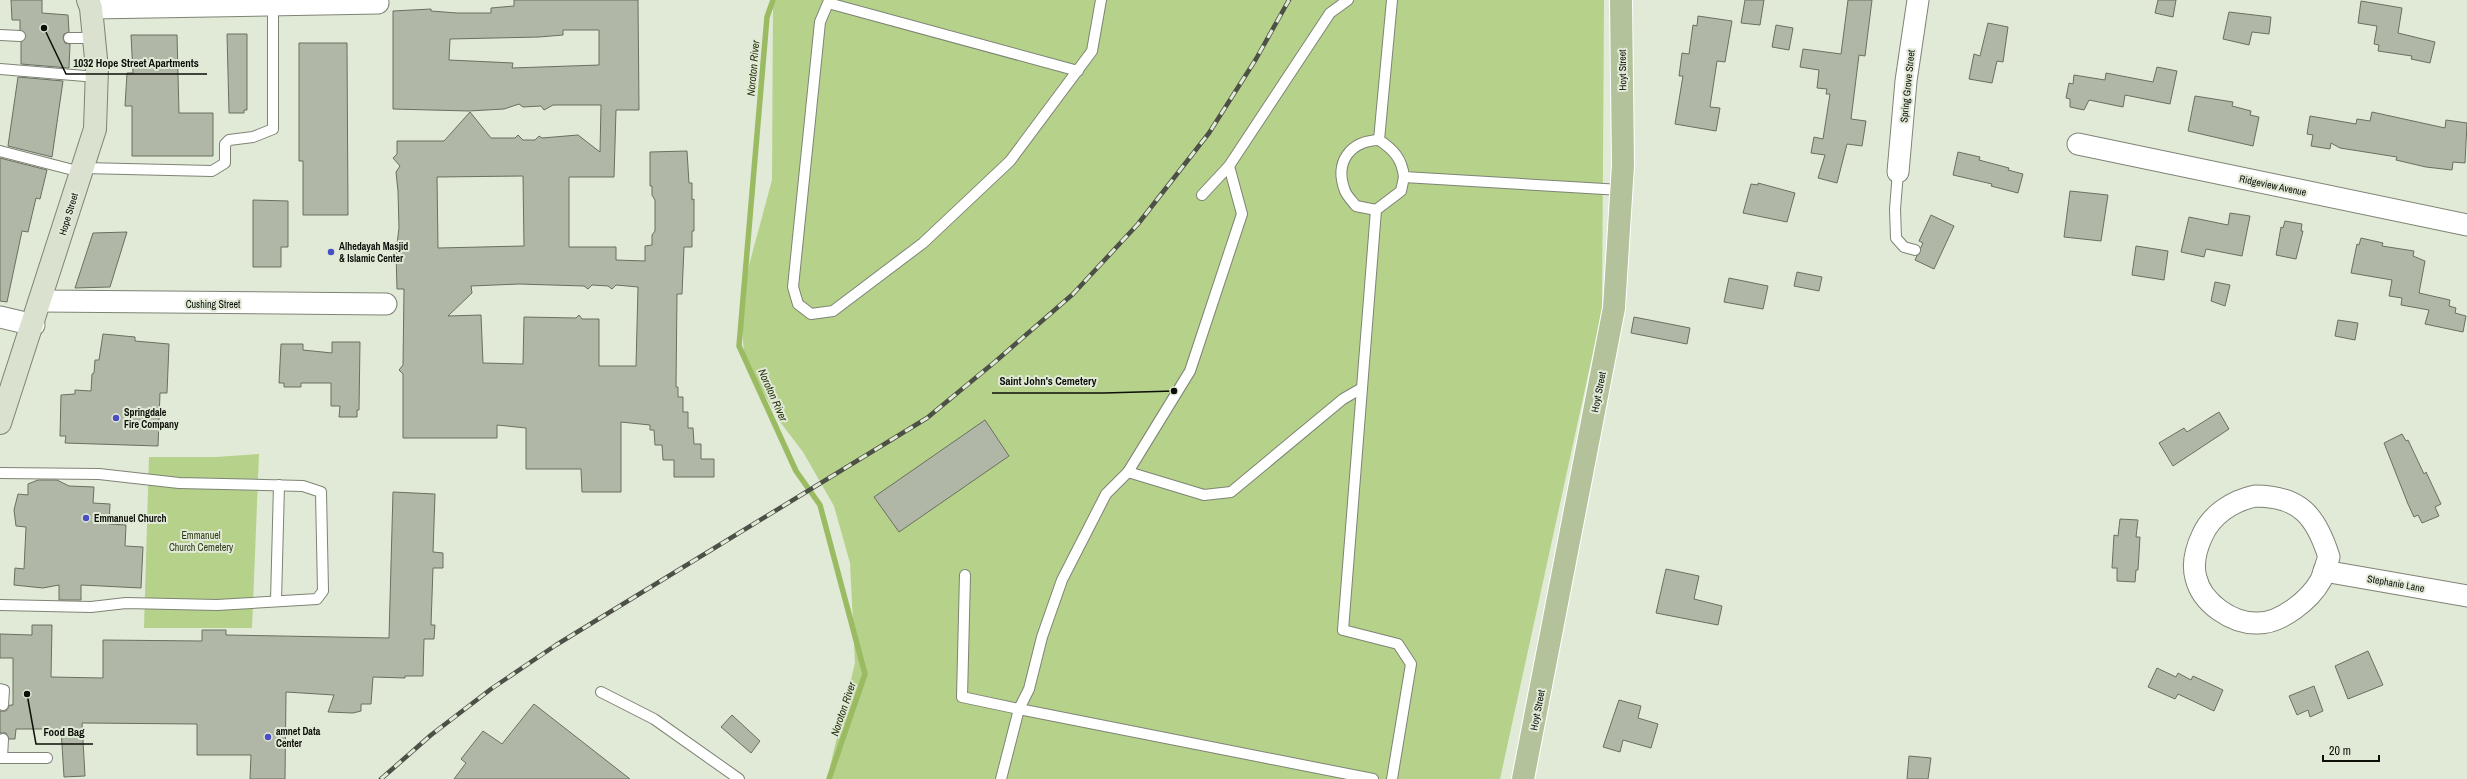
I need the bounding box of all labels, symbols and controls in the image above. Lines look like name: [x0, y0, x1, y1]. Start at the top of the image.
water label: Noroton River: [744, 38, 763, 97]
street label: Spring Grove Street: [1897, 48, 1918, 123]
street label: Hoyt Street: [1616, 49, 1629, 91]
callout: 1032 Hope Street Apartments: [66, 51, 207, 74]
text: 1032 Hope Street Apartments: [73, 56, 199, 70]
street label: Ridgeview Avenue: [2238, 172, 2308, 199]
street label: Hope Street: [56, 191, 81, 237]
place label: Alhedayah Masjid & Islamic Center: [339, 240, 408, 265]
marker: Alhedayah Masjid & Islamic Center: [326, 247, 336, 257]
street label: Cushing Street: [186, 298, 241, 311]
water label: Noroton River: [755, 367, 791, 424]
callout: Saint John's Cemetery: [992, 370, 1104, 393]
street label: Hoyt Street: [1588, 370, 1609, 413]
text: Saint John's Cemetery: [1000, 374, 1096, 388]
place label: Springdale Fire Company: [124, 406, 179, 431]
marker: Springdale Fire Company: [111, 413, 121, 423]
place label: Emmanuel Church: [94, 512, 166, 525]
marker: Emmanuel Church: [81, 513, 91, 523]
park label: Emmanuel Church Cemetery: [169, 529, 234, 554]
street label: Stephanie Lane: [2366, 572, 2426, 595]
water label: Noroton River: [827, 679, 859, 738]
street label: Hoyt Street: [1527, 688, 1548, 731]
callout: Food Bag: [36, 721, 93, 744]
text: Food Bag: [43, 725, 85, 739]
place label: amnet Data Center: [276, 725, 321, 750]
marker: amnet Data Center: [263, 732, 273, 742]
scale bar: [2323, 737, 2379, 763]
text: 20 m: [2329, 743, 2351, 759]

